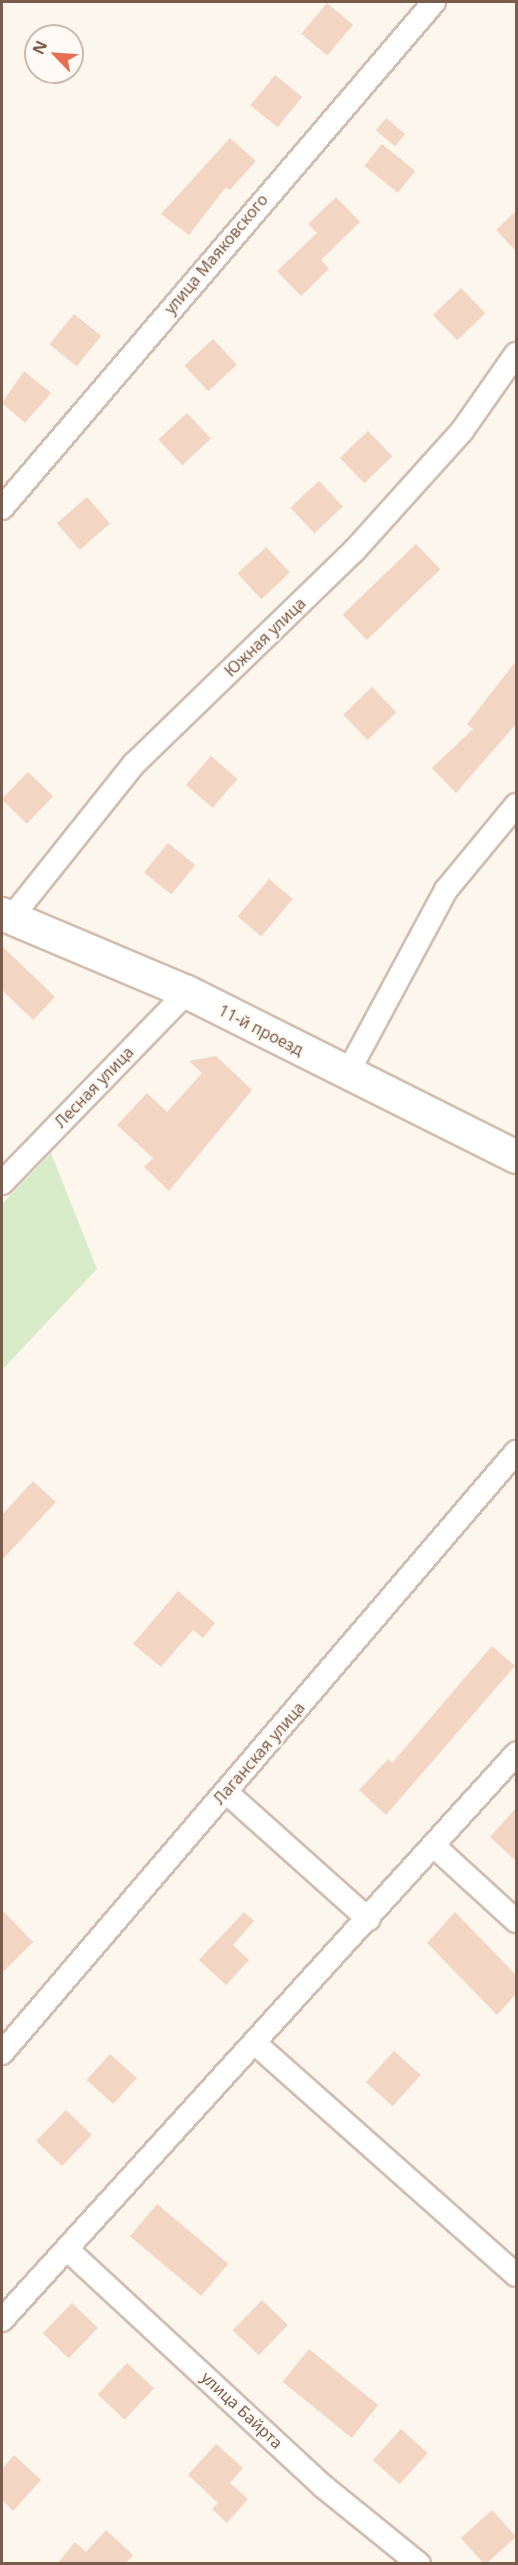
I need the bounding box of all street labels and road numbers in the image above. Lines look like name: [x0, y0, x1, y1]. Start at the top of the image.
street label: улица Маяковского: [160, 190, 272, 318]
street label: Южная улица: [220, 593, 310, 681]
street label: 11-й проезд: [215, 1000, 307, 1060]
street label: Лесная улица: [51, 1042, 137, 1132]
street label: Лаганская улица: [209, 1698, 309, 1808]
street label: улица Байрта: [197, 2367, 287, 2453]

